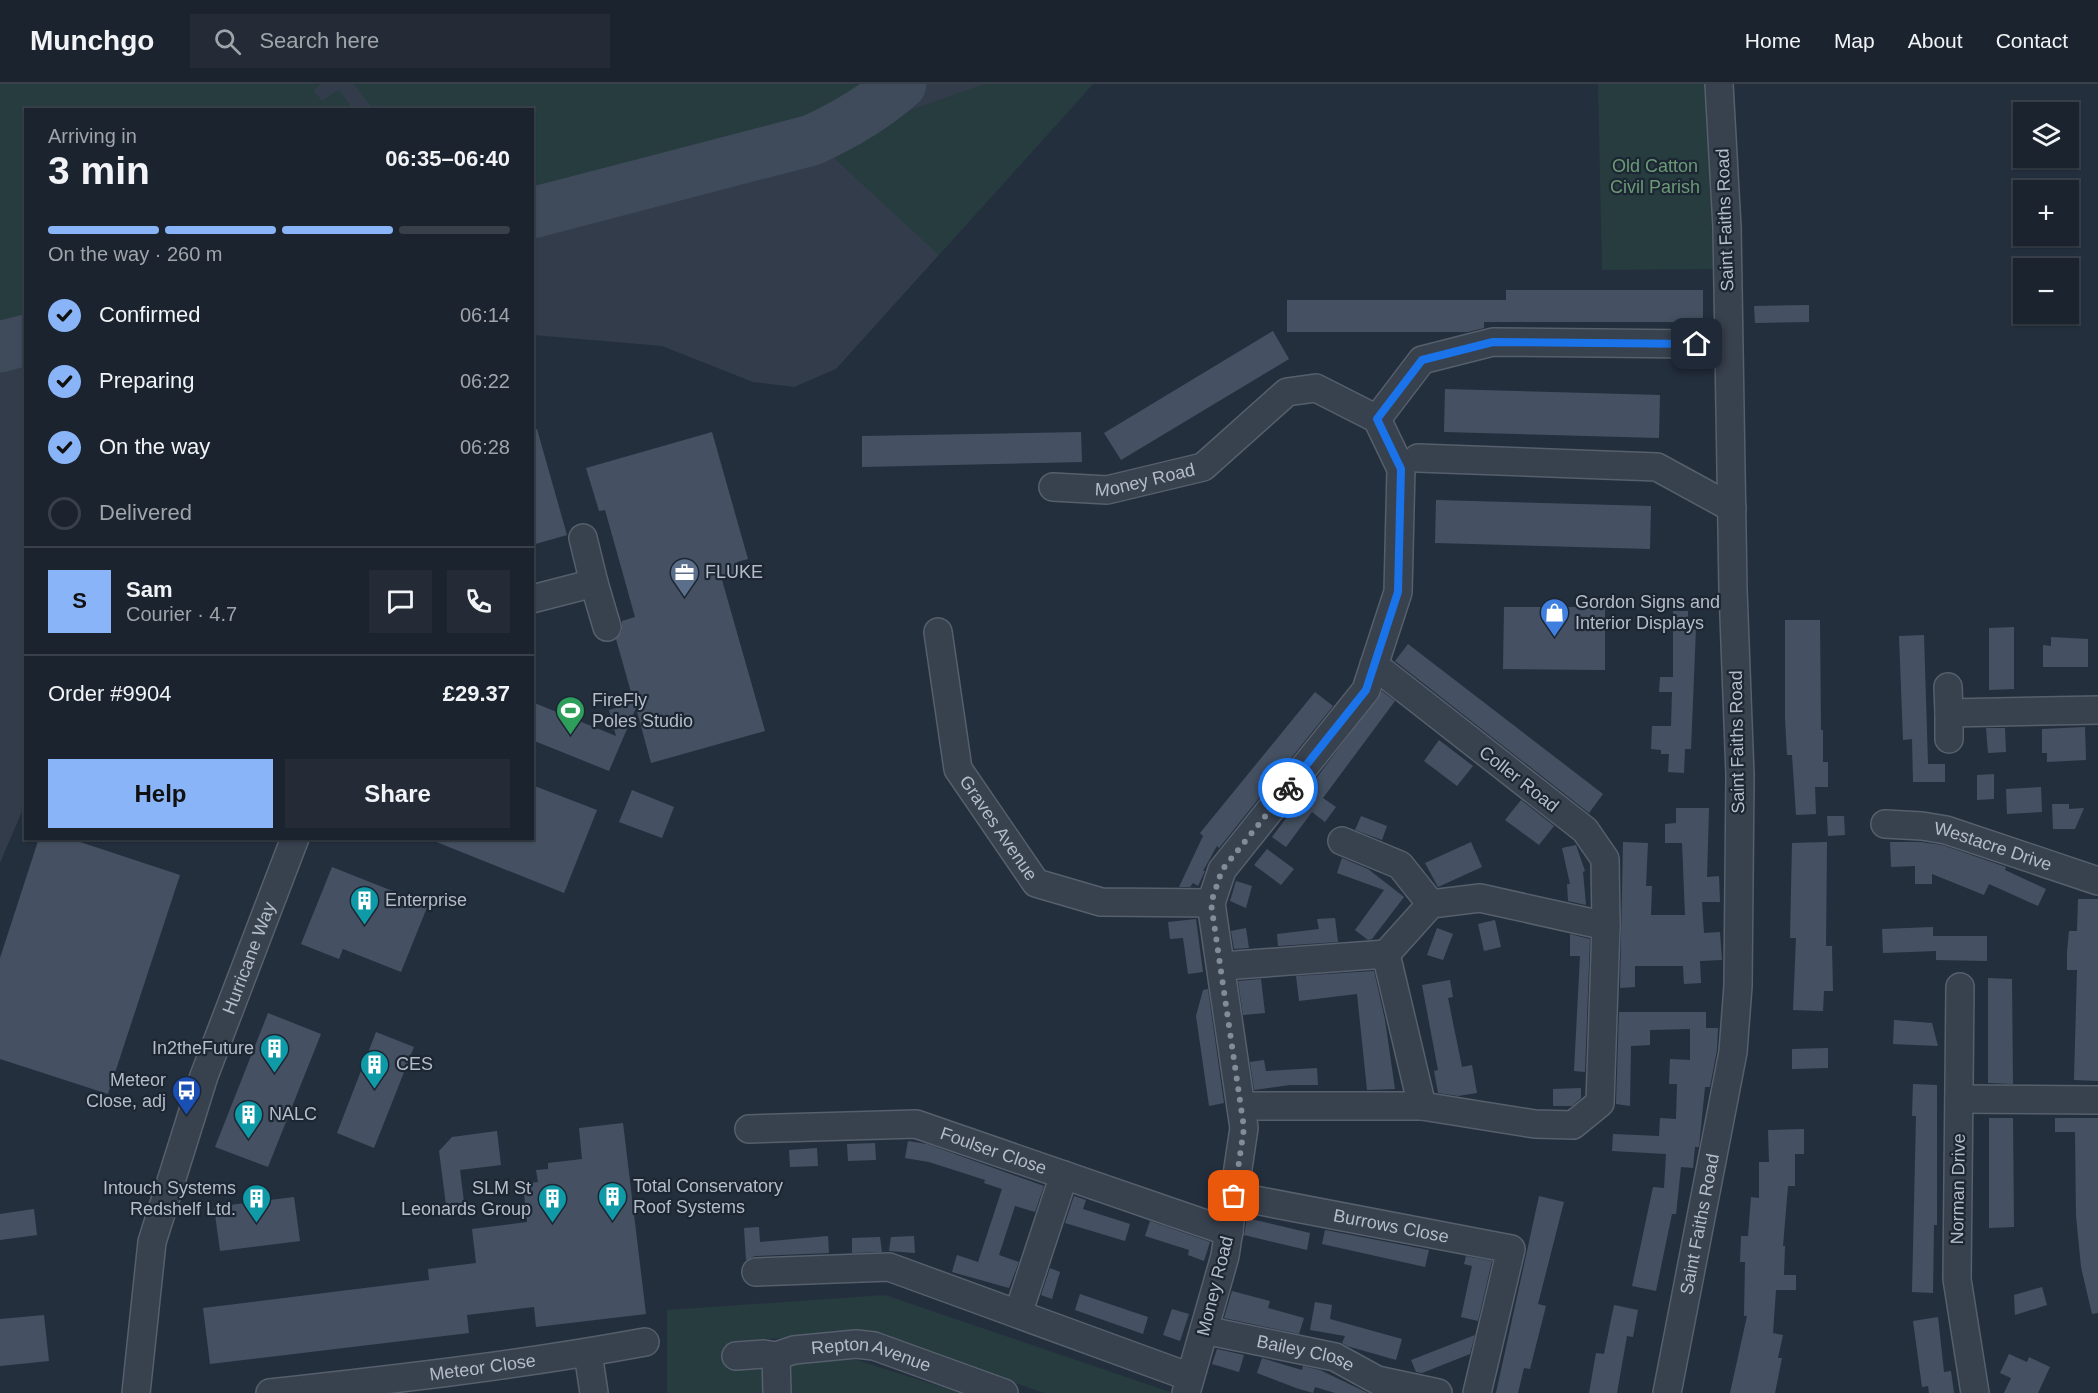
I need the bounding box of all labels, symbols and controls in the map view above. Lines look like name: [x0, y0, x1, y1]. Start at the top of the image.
search box: [190, 14, 610, 68]
text: Munchgo: [30, 25, 154, 56]
icon: search: [211, 25, 244, 58]
text: Search here: [259, 28, 379, 53]
text: Home: [1745, 29, 1801, 52]
text: Map: [1834, 29, 1875, 52]
text: About: [1908, 29, 1963, 52]
text: Contact: [1996, 29, 2068, 52]
map controls: [2013, 102, 2079, 324]
button: layers: [2013, 102, 2079, 168]
text: Arriving in: [48, 125, 137, 147]
text: 06:35–06:40: [385, 146, 510, 171]
street label: Saint Faiths Road: [1713, 148, 1737, 292]
text: 3 min: [48, 149, 150, 192]
park label: Old Catton Civil Parish: [1610, 156, 1700, 197]
button: +: [2013, 180, 2079, 246]
text: On the way · 260 m: [48, 243, 223, 265]
button: −: [2013, 258, 2079, 324]
icon: check: [48, 299, 81, 332]
text: Confirmed: [99, 302, 200, 327]
text: 06:14: [460, 304, 510, 326]
pin: [1671, 318, 1722, 369]
icon: home: [1680, 327, 1713, 360]
icon: check: [48, 365, 81, 398]
text: Preparing: [99, 368, 194, 393]
text: 06:22: [460, 370, 510, 392]
icon: check: [48, 431, 81, 464]
text: On the way: [99, 434, 210, 459]
text: 06:28: [460, 436, 510, 458]
street label: Money Road: [1094, 459, 1197, 500]
text: Delivered: [99, 500, 192, 525]
office icon: FLUKE: [668, 556, 700, 598]
place label: FLUKE: [705, 562, 763, 582]
button: chat: [369, 570, 432, 633]
button: phone: [447, 570, 510, 633]
text: Sam: [126, 577, 172, 602]
text: S: [72, 588, 87, 613]
place label: Gordon Signs and Interior Displays: [1575, 592, 1720, 633]
shop icon: Gordon Signs and Interior Displays: [1538, 596, 1570, 638]
text: Courier · 4.7: [126, 603, 237, 625]
street label: Saint Faiths Road: [1726, 670, 1748, 814]
text: Order #9904: [48, 681, 172, 706]
text: £29.37: [443, 681, 510, 706]
place label: FireFly Poles Studio: [592, 690, 693, 731]
sports icon: FireFly Poles Studio: [555, 694, 587, 736]
street label: Coller Road: [1475, 742, 1563, 816]
courier: [1258, 758, 1318, 818]
button: Help: [48, 759, 273, 828]
button: Share: [285, 759, 510, 828]
street label: Graves Avenue: [955, 772, 1041, 884]
icon: bike: [1272, 772, 1305, 805]
street label: Westacre Drive: [1933, 818, 2054, 875]
building icon: Enterprise: [348, 884, 380, 926]
place label: Enterprise: [385, 890, 467, 910]
street label: Hurricane Way: [219, 899, 280, 1017]
building icon: In2theFuture: [259, 1032, 291, 1074]
place label: In2theFuture: [152, 1038, 254, 1058]
building icon: CES: [359, 1048, 391, 1090]
place label: CES: [396, 1054, 433, 1074]
place label: Meteor Close, adj: [86, 1070, 166, 1111]
bus stop icon: Meteor Close, adj: [171, 1074, 203, 1116]
building icon: NALC: [232, 1098, 264, 1140]
place label: NALC: [269, 1104, 317, 1124]
street label: Foulser Close: [938, 1123, 1049, 1178]
street label: Norman Drive: [1947, 1133, 1969, 1245]
street label: Saint Faiths Road: [1676, 1152, 1723, 1296]
pin: [1208, 1170, 1259, 1221]
place label: Total Conservatory Roof Systems: [633, 1176, 783, 1217]
place label: Intouch Systems Redshelf Ltd.: [103, 1178, 236, 1219]
place label: SLM St Leonards Group: [401, 1178, 531, 1219]
icon: bag: [1217, 1179, 1250, 1212]
building icon: Total Conservatory Roof Systems: [596, 1180, 628, 1222]
building icon: Intouch Systems Redshelf Ltd.: [241, 1182, 273, 1224]
building icon: SLM St Leonards Group: [536, 1182, 568, 1224]
street label: Burrows Close: [1332, 1205, 1451, 1247]
street label: Money Road: [1193, 1234, 1237, 1338]
street label: Bailey Close: [1255, 1331, 1358, 1376]
street label: Repton Avenue: [810, 1334, 934, 1376]
street label: Meteor Close: [428, 1350, 537, 1384]

